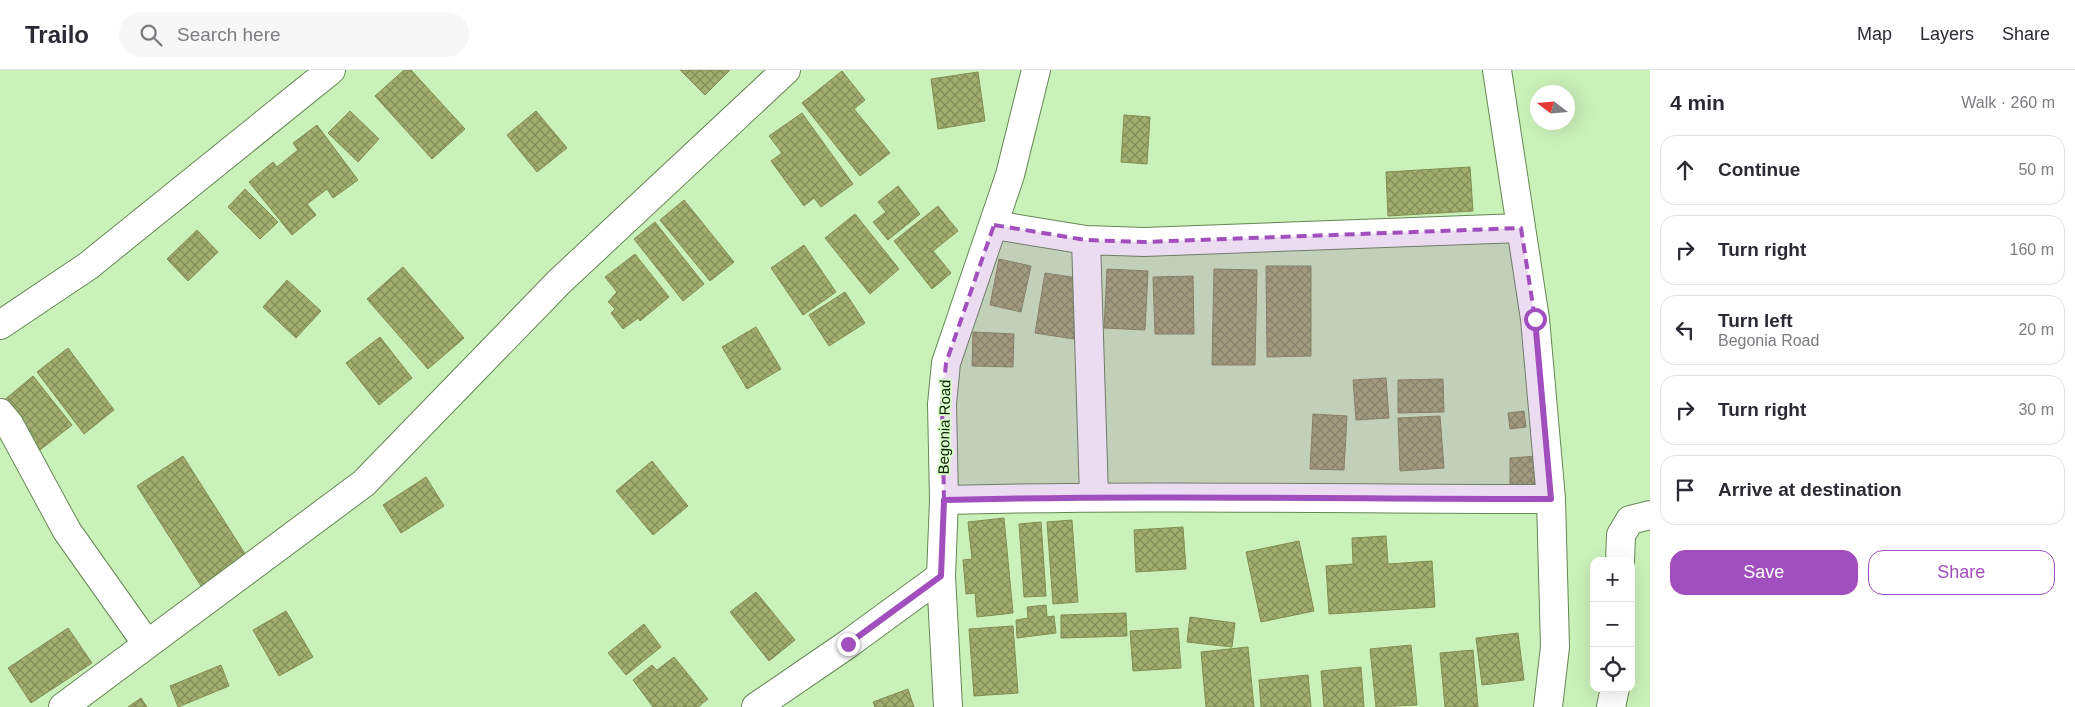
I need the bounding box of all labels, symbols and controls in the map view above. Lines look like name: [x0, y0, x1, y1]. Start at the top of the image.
search box: [119, 12, 469, 57]
text: Trailo: [25, 21, 89, 48]
icon: search: [137, 21, 165, 49]
text: Search here: [177, 24, 281, 45]
text: Map: [1857, 24, 1892, 44]
text: Layers: [1920, 24, 1974, 44]
text: Share: [2002, 24, 2050, 44]
north arrow: [1530, 85, 1575, 130]
text: 4 min: [1670, 91, 1725, 114]
text: Walk · 260 m: [1961, 94, 2055, 111]
icon: ahead: [1671, 156, 1699, 184]
text: Continue: [1718, 159, 1800, 180]
text: 50 m: [2018, 161, 2054, 178]
icon: right: [1671, 236, 1699, 264]
text: Turn right: [1718, 239, 1806, 260]
text: 160 m: [2010, 241, 2054, 258]
route start: [1524, 308, 1547, 331]
text: Turn left: [1718, 310, 1793, 331]
icon: left: [1671, 316, 1699, 344]
text: 20 m: [2018, 321, 2054, 338]
text: Begonia Road: [1718, 332, 1819, 349]
street label: Begonia Road: [935, 379, 953, 475]
icon: right: [1671, 396, 1699, 424]
text: Turn right: [1718, 399, 1806, 420]
text: 30 m: [2018, 401, 2054, 418]
icon: arrive: [1671, 476, 1699, 504]
text: Arrive at destination: [1718, 479, 1902, 500]
button: Save: [1670, 550, 1858, 595]
button: Share: [1868, 550, 2055, 595]
map controls: [1590, 557, 1635, 692]
button: +: [1590, 557, 1635, 602]
button: −: [1590, 602, 1635, 647]
route end: [837, 633, 860, 656]
button: locate: [1590, 647, 1635, 692]

